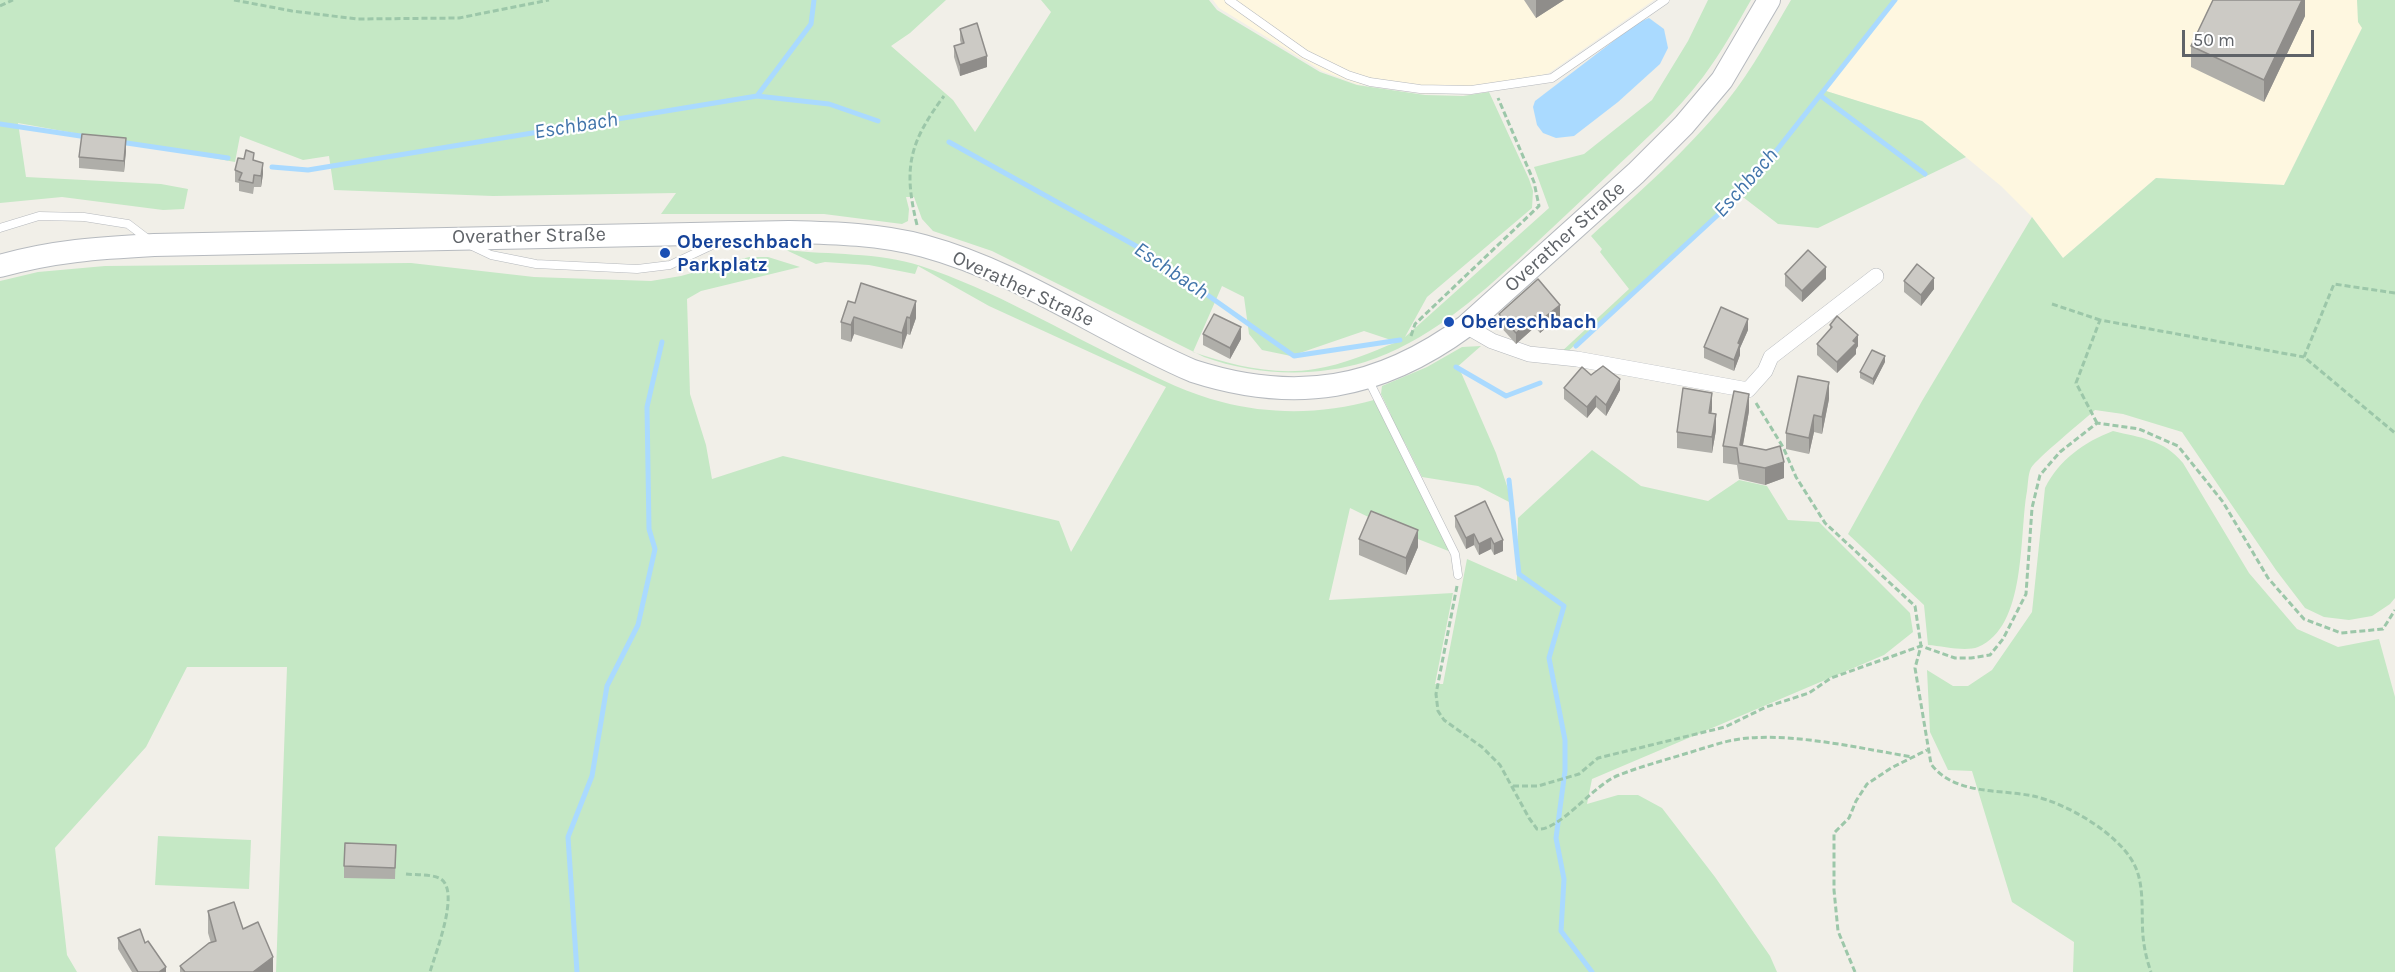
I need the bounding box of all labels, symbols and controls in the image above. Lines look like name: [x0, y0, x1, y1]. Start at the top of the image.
scale bar: [2185, 18, 2317, 56]
text: 50 m: [2193, 29, 2235, 51]
water label: Eschbach: [532, 107, 620, 145]
water label: Eschbach: [1708, 143, 1784, 223]
street label: Overather Straße: [1500, 177, 1630, 297]
street label: Overather Straße: [452, 223, 606, 249]
place label: Obereschbach Parkplatz: [677, 230, 813, 277]
water label: Eschbach: [1129, 237, 1213, 305]
marker: Obereschbach Parkplatz: [658, 246, 672, 260]
street label: Overather Straße: [948, 246, 1098, 332]
place label: Obereschbach: [1461, 310, 1597, 334]
marker: Obereschbach: [1442, 315, 1456, 329]

